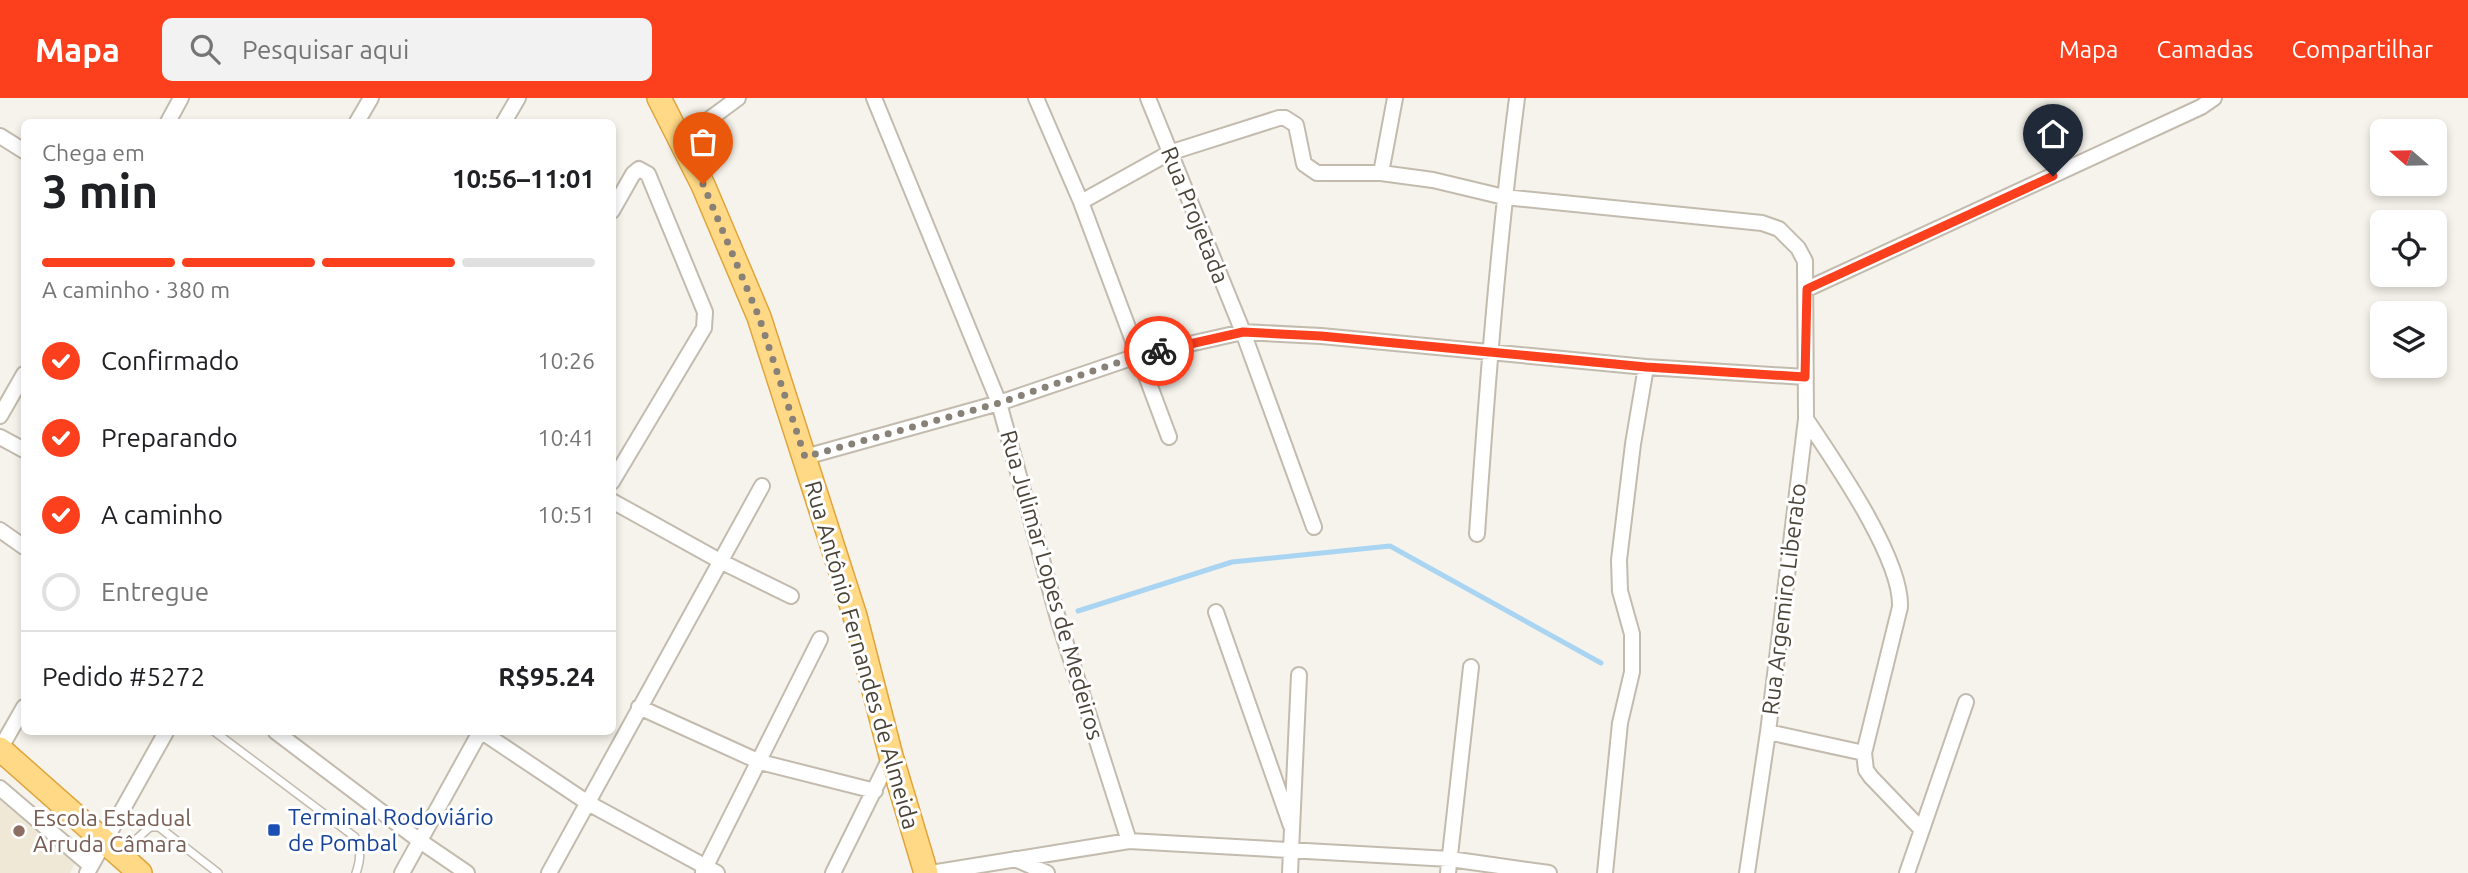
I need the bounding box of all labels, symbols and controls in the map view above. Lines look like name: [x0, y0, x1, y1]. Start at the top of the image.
search box: [162, 18, 652, 81]
icon: search: [186, 30, 224, 68]
text: Mapa: [35, 31, 120, 68]
text: Pesquisar aqui: [242, 35, 409, 64]
text: Mapa: [2059, 36, 2118, 63]
text: Camadas: [2156, 36, 2253, 63]
text: Compartilhar: [2291, 36, 2433, 63]
pin: [2023, 104, 2083, 176]
pin: [673, 112, 733, 184]
icon: home: [2034, 115, 2072, 153]
north arrow: [2370, 119, 2446, 196]
map controls: [2370, 119, 2447, 378]
icon: bag: [684, 123, 722, 161]
text: Chega em: [42, 140, 145, 165]
street label: Rua Projetada: [1157, 143, 1234, 287]
text: 10:56–11:01: [452, 164, 595, 193]
text: 3 min: [42, 165, 158, 217]
button: locate: [2370, 210, 2447, 287]
text: A caminho · 380 m: [42, 277, 230, 302]
button: layers: [2370, 301, 2447, 378]
courier: [1124, 316, 1194, 386]
icon: bike: [1140, 332, 1178, 370]
icon: check: [42, 342, 80, 380]
text: Confirmado: [101, 346, 239, 375]
text: 10:26: [537, 348, 595, 373]
icon: check: [42, 419, 80, 457]
text: Preparando: [101, 423, 238, 452]
text: 10:41: [537, 425, 595, 450]
street label: Rua Julimar Lopes de Medeiros: [996, 427, 1109, 743]
street label: Rua Antônio Fernandes de Almeida: [801, 478, 924, 832]
street label: Rua Argemiro Liberato: [1757, 482, 1810, 716]
icon: check: [42, 496, 80, 534]
text: A caminho: [101, 500, 223, 529]
text: 10:51: [537, 502, 595, 527]
text: Entregue: [101, 577, 209, 606]
text: Pedido #5272: [42, 662, 205, 691]
text: R$95.24: [498, 662, 595, 691]
place label: Terminal Rodoviário de Pombal: [288, 804, 494, 855]
place label: Escola Estadual Arruda Câmara: [33, 805, 191, 856]
marker: Terminal Rodoviário de Pombal: [266, 822, 282, 838]
marker: Escola Estadual Arruda Câmara: [11, 823, 27, 839]

